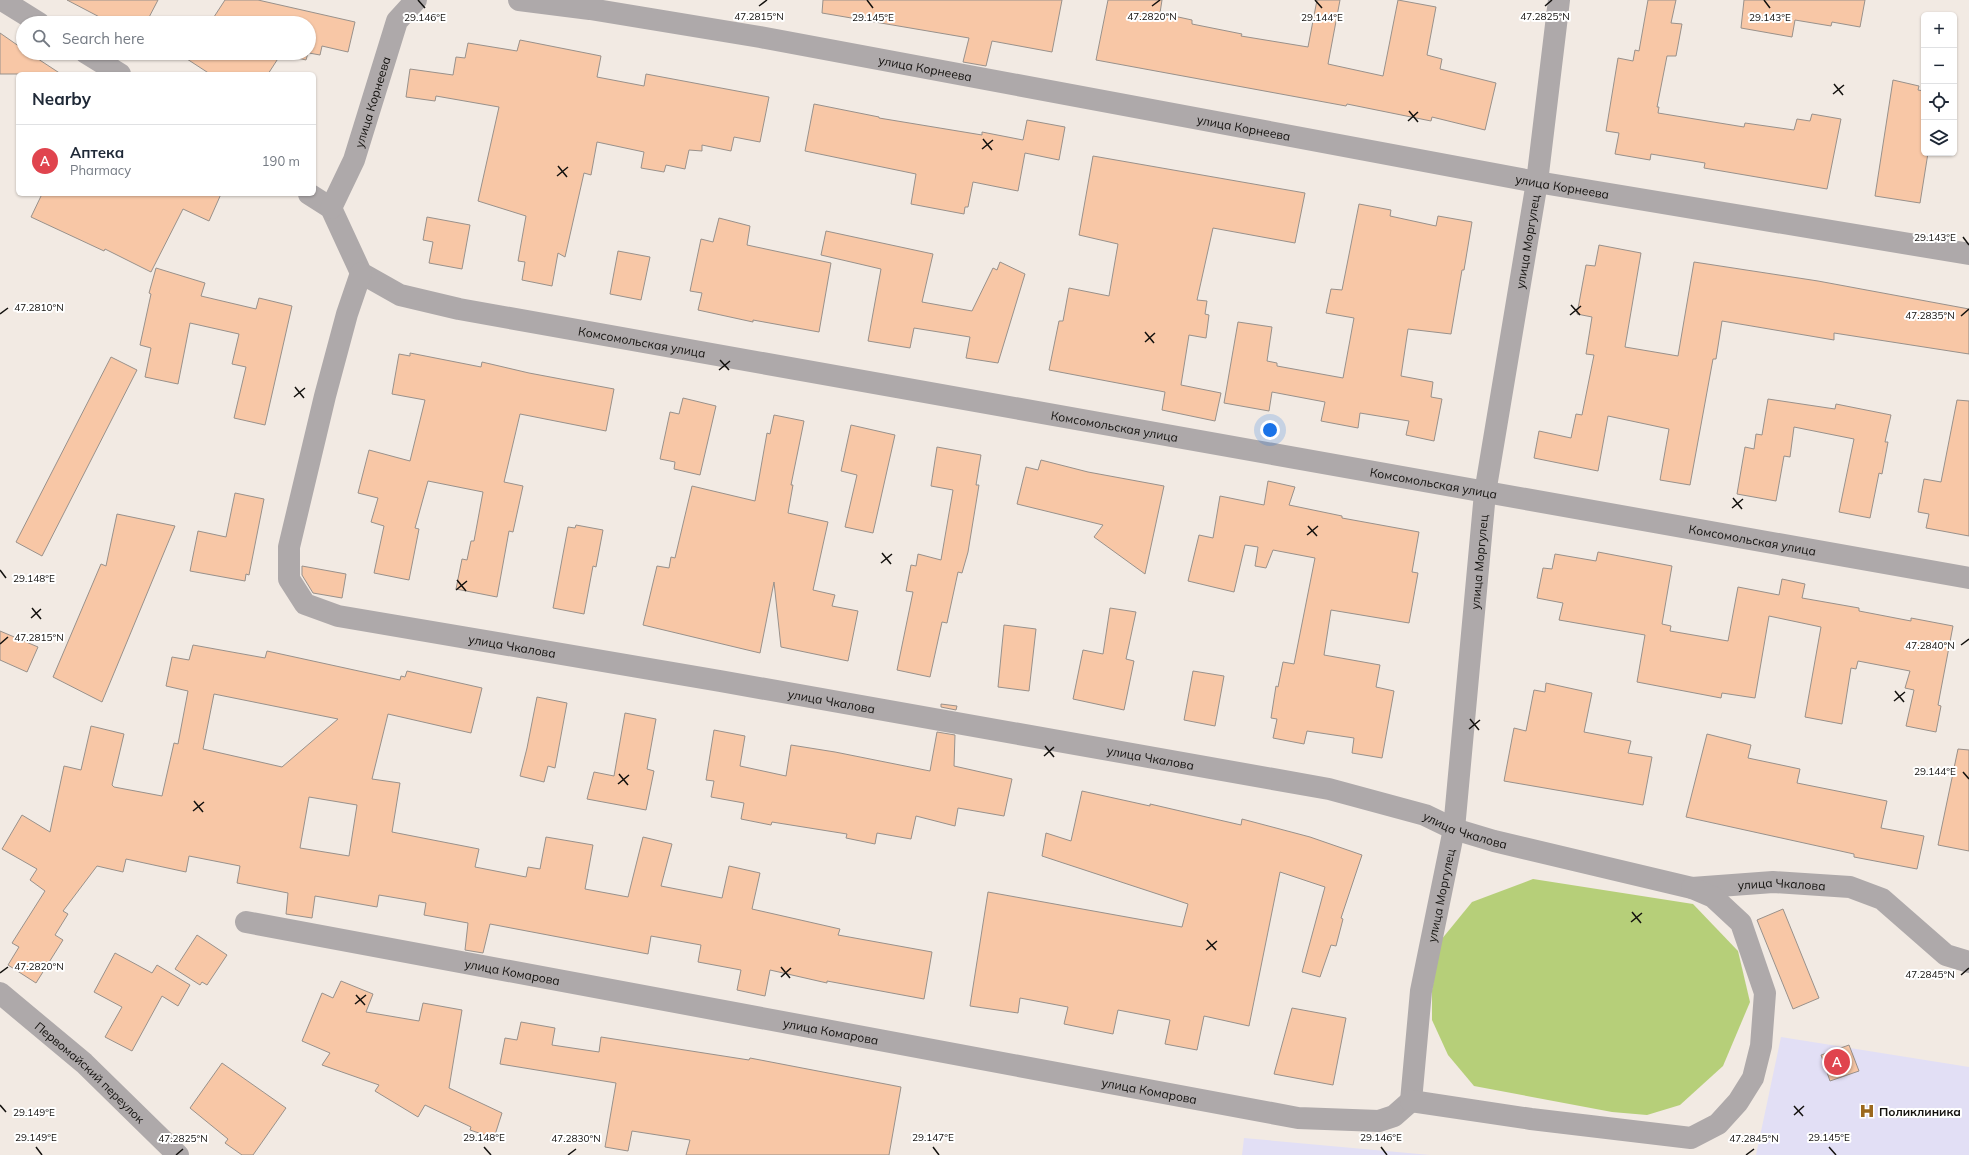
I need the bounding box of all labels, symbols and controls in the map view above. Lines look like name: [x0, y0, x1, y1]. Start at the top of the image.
text: 47.2815°N: [734, 10, 784, 23]
text: 47.2820°N: [1127, 10, 1177, 23]
text: 47.2825°N: [1520, 10, 1570, 23]
text: 29.146°E: [404, 11, 446, 24]
text: 29.145°E: [852, 11, 894, 24]
text: 29.144°E: [1301, 11, 1343, 24]
text: 29.143°E: [1749, 11, 1791, 24]
map controls: [1921, 12, 1957, 156]
button: +: [1921, 12, 1957, 48]
search box: [16, 16, 316, 60]
icon: search: [30, 27, 52, 49]
text: Search here: [62, 29, 144, 48]
button: −: [1921, 48, 1957, 84]
street label: улица Корнеева: [877, 52, 973, 84]
street label: улица Корнеева: [351, 54, 393, 149]
button: locate: [1921, 84, 1957, 120]
text: Nearby: [32, 88, 91, 109]
street label: улица Корнеева: [1196, 111, 1292, 143]
button: layers: [1921, 120, 1957, 156]
text: Аптека: [70, 143, 124, 162]
text: A: [40, 153, 50, 169]
text: 190 m: [262, 153, 300, 169]
text: Pharmacy: [70, 162, 131, 178]
street label: улица Корнеева: [1514, 171, 1610, 201]
street label: улица Моргулец: [1512, 193, 1542, 290]
text: 29.143°E: [1914, 231, 1956, 244]
text: 47.2810°N: [14, 301, 64, 314]
text: 47.2835°N: [1905, 309, 1955, 322]
street label: Комсомольская улица: [577, 323, 707, 360]
street label: Комсомольская улица: [1050, 407, 1179, 444]
your location: [1260, 420, 1280, 440]
street label: Комсомольская улица: [1369, 464, 1498, 501]
street label: улица Моргулец: [1467, 514, 1490, 610]
street label: Комсомольская улица: [1688, 521, 1817, 558]
text: 29.148°E: [13, 572, 55, 585]
text: 47.2815°N: [14, 631, 64, 644]
street label: улица Чкалова: [467, 631, 557, 660]
text: 47.2840°N: [1905, 639, 1955, 652]
street label: улица Чкалова: [787, 686, 876, 716]
street label: улица Чкалова: [1106, 742, 1195, 772]
text: 29.144°E: [1914, 765, 1956, 778]
street label: улица Чкалова: [1421, 808, 1509, 851]
street label: улица Моргулец: [1424, 847, 1457, 944]
street label: улица Чкалова: [1737, 874, 1826, 893]
street label: улица Комарова: [464, 955, 561, 988]
text: 47.2820°N: [14, 960, 64, 973]
text: 47.2845°N: [1905, 968, 1955, 981]
street label: улица Комарова: [782, 1015, 880, 1047]
street label: Первомайский переулок: [32, 1018, 149, 1126]
pin: A: [1824, 1047, 1850, 1077]
street label: улица Комарова: [1101, 1074, 1198, 1107]
hospital icon: Поликлиника: [1858, 1102, 1876, 1120]
place label: Поликлиника: [1879, 1104, 1961, 1119]
text: 29.149°E: [13, 1106, 55, 1119]
text: 29.149°E: [15, 1131, 57, 1144]
text: 29.148°E: [463, 1131, 505, 1144]
text: 29.147°E: [912, 1131, 954, 1144]
text: 29.146°E: [1360, 1131, 1402, 1144]
text: 29.145°E: [1808, 1131, 1850, 1144]
text: 47.2825°N: [158, 1132, 208, 1145]
text: 47.2830°N: [551, 1132, 601, 1145]
text: 47.2845°N: [1729, 1132, 1779, 1145]

